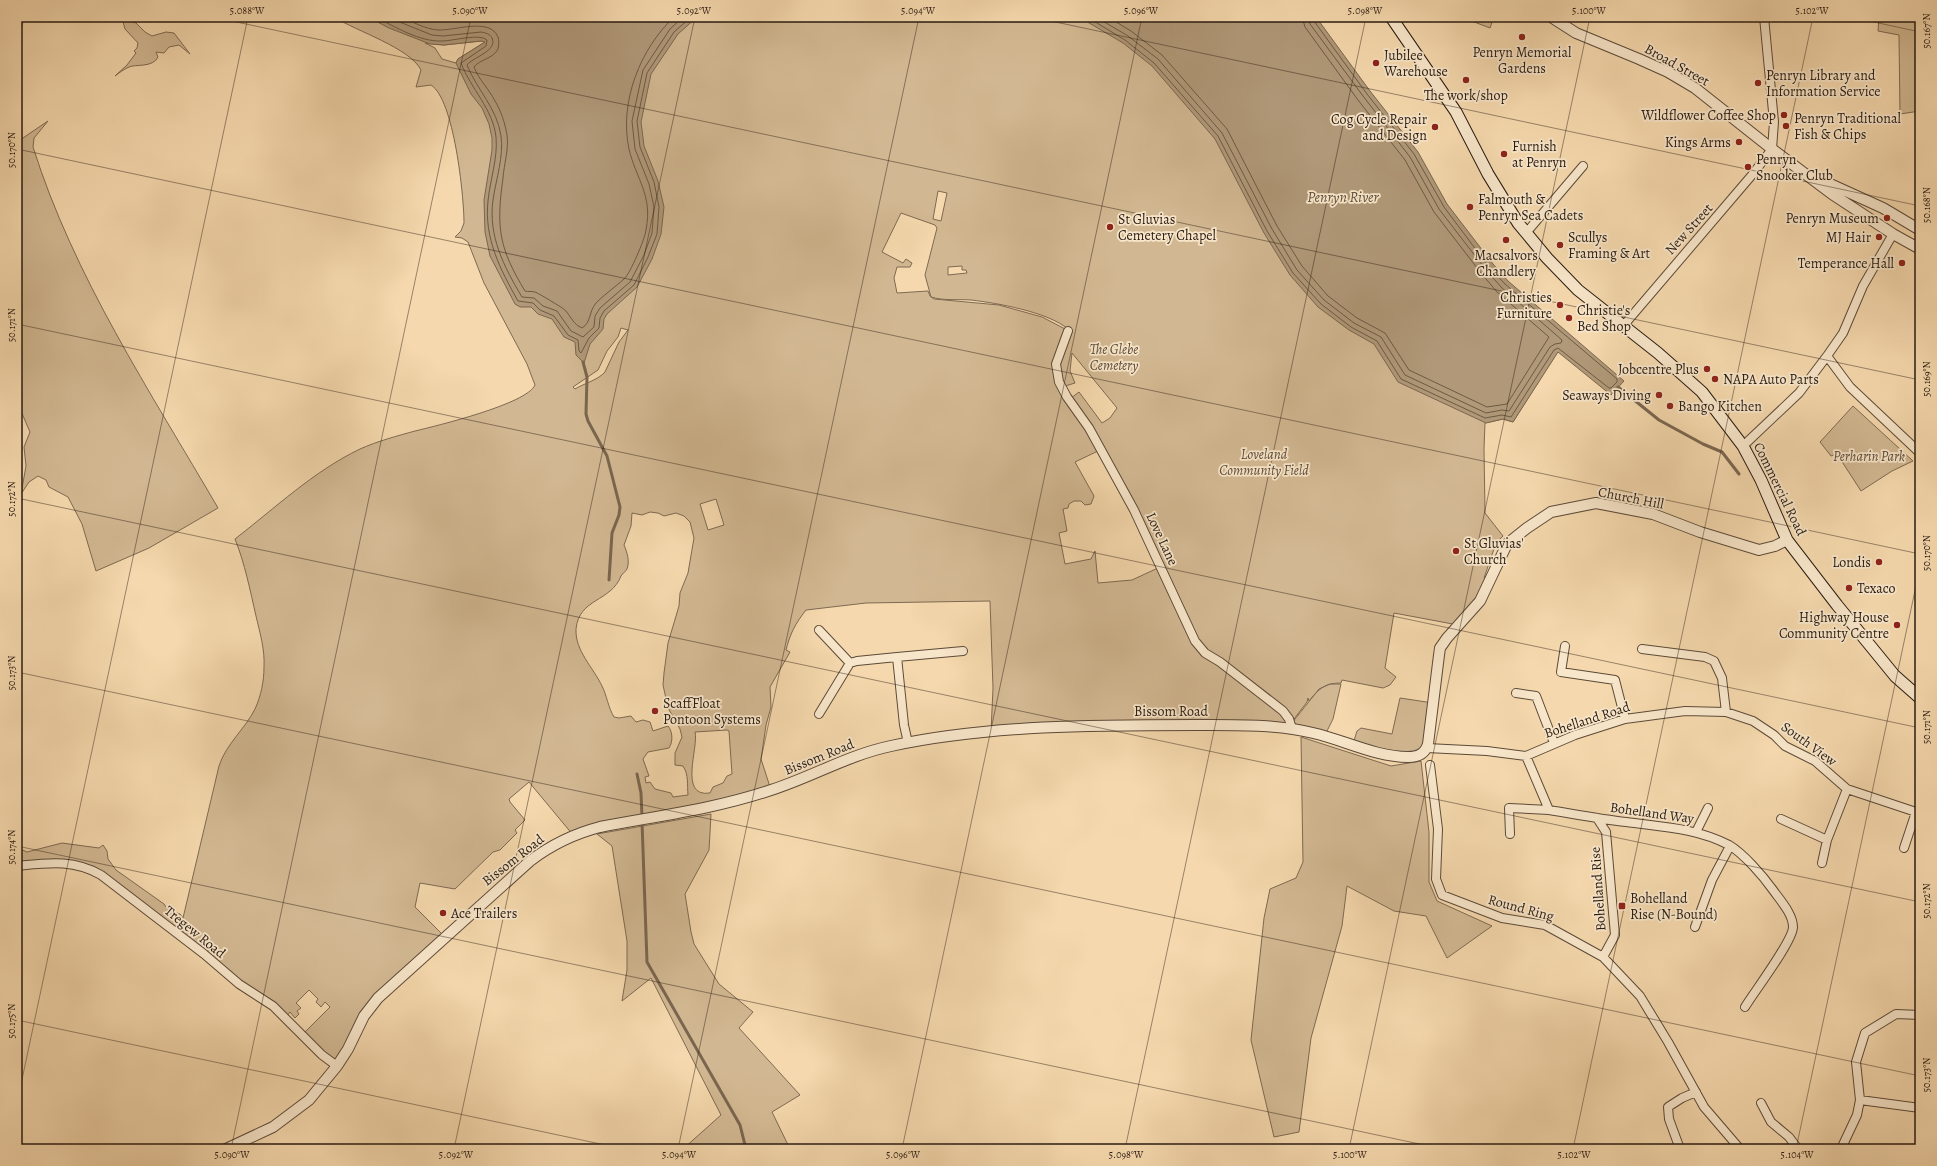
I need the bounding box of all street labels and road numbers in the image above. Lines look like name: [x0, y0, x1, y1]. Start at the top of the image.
street label: Broad Street: [1641, 39, 1713, 91]
street label: New Street: [1661, 199, 1717, 259]
street label: Commercial Road: [1749, 439, 1811, 539]
street label: Church Hill: [1597, 482, 1666, 514]
street label: Love Lane: [1141, 509, 1183, 569]
street label: Bohelland Road: [1542, 697, 1633, 743]
street label: Bissom Road: [1134, 702, 1208, 721]
street label: South View: [1777, 717, 1841, 771]
street label: Bissom Road: [781, 734, 857, 780]
street label: Bohelland Way: [1609, 798, 1696, 828]
street label: Bissom Road: [478, 829, 548, 890]
street label: Bohelland Rise: [1586, 846, 1610, 932]
street label: Round Ring: [1486, 890, 1556, 926]
street label: Tregew Road: [160, 901, 230, 963]

